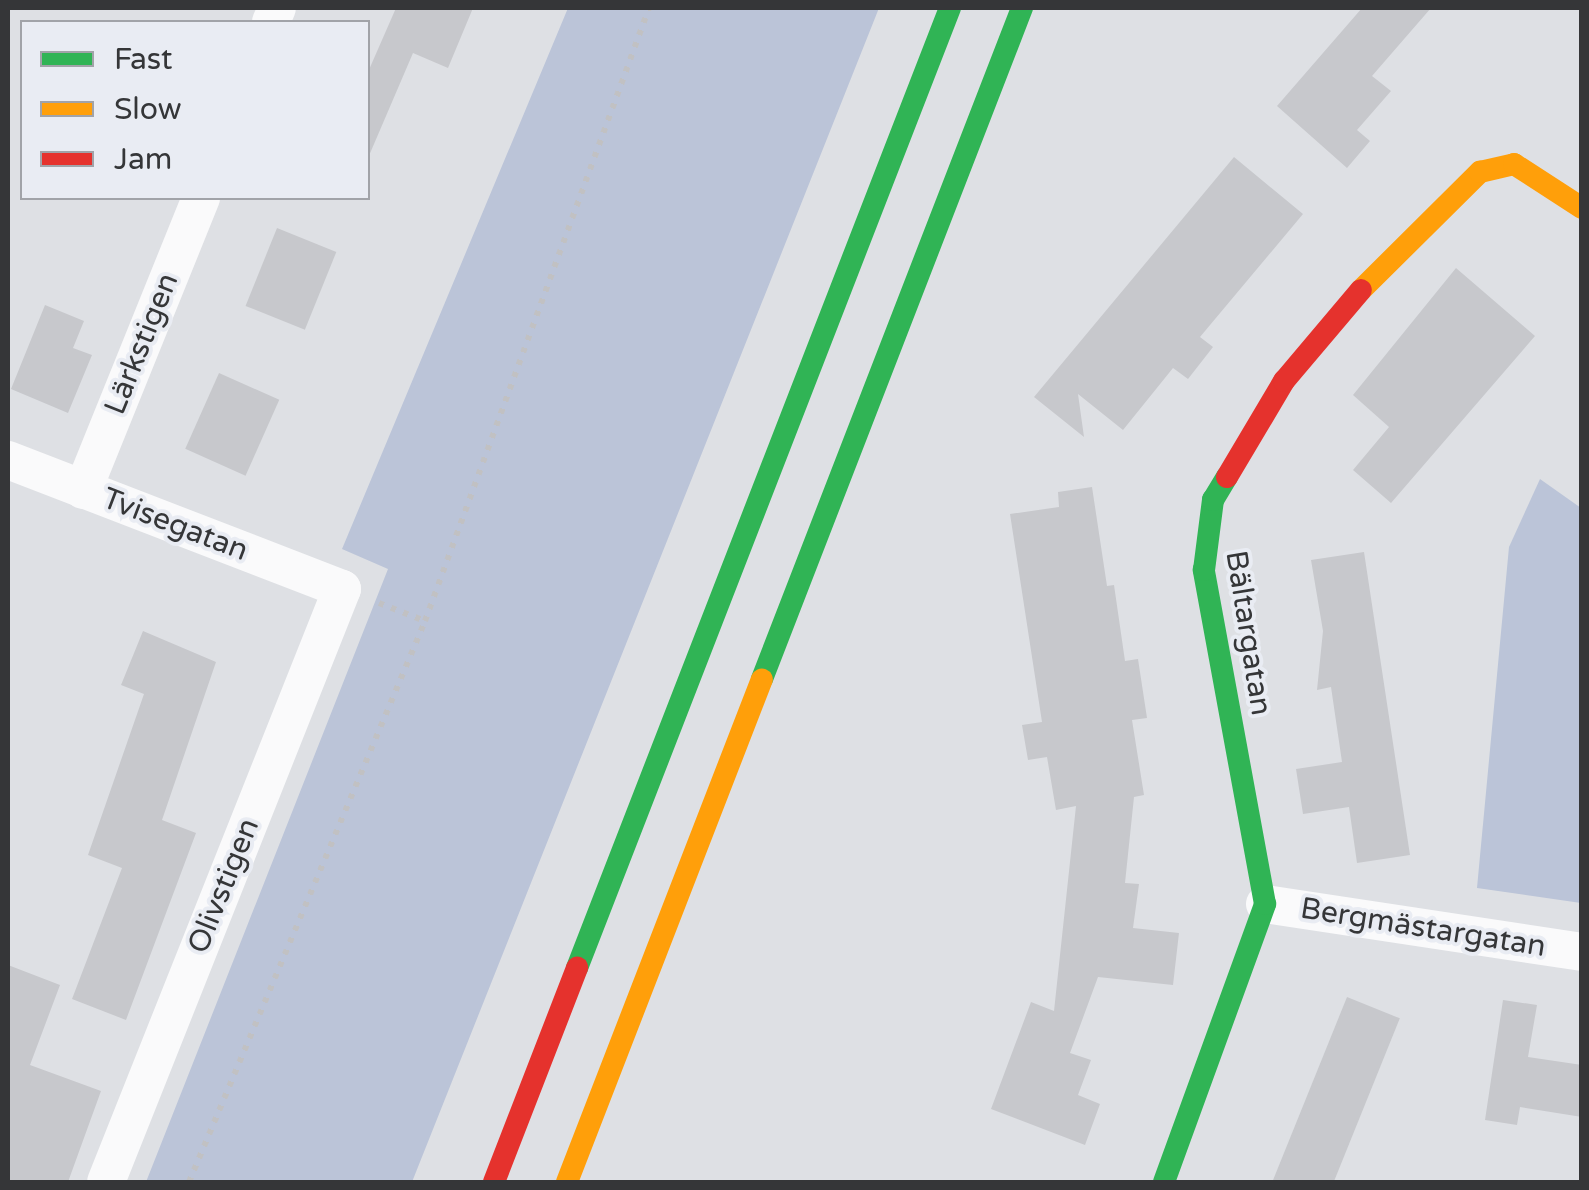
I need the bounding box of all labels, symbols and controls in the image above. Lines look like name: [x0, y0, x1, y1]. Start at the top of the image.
legend: [20, 20, 370, 200]
text: Fast: [114, 41, 173, 78]
text: Slow: [114, 91, 182, 128]
text: Jam: [114, 141, 172, 178]
street label: Lärkstigen: [97, 268, 187, 420]
street label: Tvisegatan: [97, 481, 253, 569]
street label: Bältargatan: [1217, 548, 1279, 718]
street label: Olivstigen: [181, 813, 267, 959]
street label: Bergmästargatan: [1298, 891, 1548, 965]

